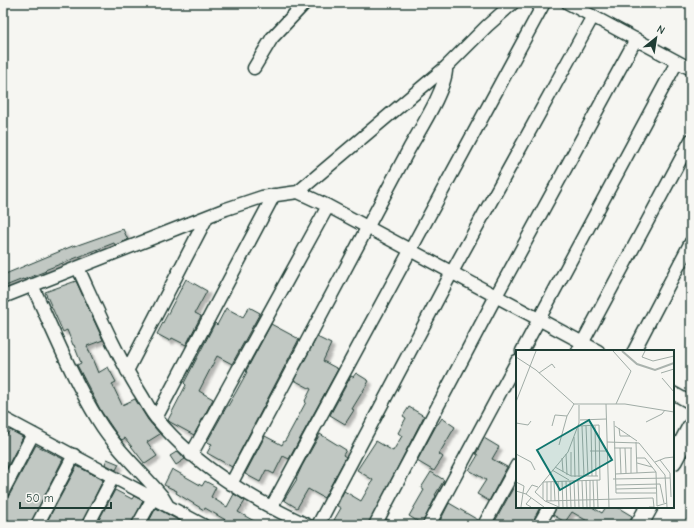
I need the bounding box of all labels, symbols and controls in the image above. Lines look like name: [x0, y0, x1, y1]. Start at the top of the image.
north arrow: [636, 18, 676, 58]
text: N: [654, 22, 667, 37]
inset map: [516, 350, 674, 508]
scale bar: [20, 484, 111, 510]
text: 50 m: [26, 491, 54, 505]

